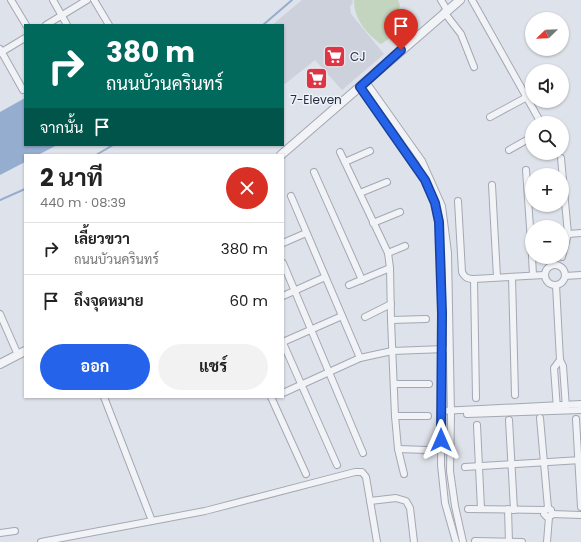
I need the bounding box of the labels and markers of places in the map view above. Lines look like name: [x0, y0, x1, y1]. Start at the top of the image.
pin: [384, 9, 418, 50]
supermarket icon: CJ: [322, 43, 348, 69]
place label: CJ: [350, 48, 366, 65]
supermarket icon: 7-Eleven: [303, 65, 329, 91]
place label: 7-Eleven: [290, 91, 342, 108]

